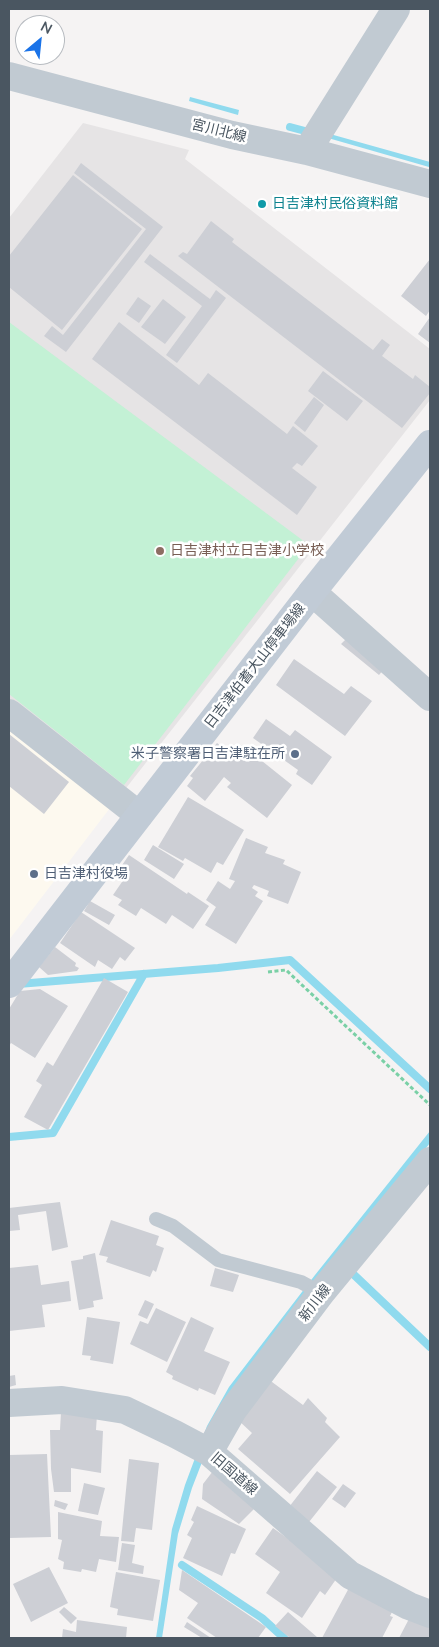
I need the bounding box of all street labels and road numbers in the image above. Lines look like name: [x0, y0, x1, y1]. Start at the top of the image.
street label: 宮川北線: [190, 116, 248, 146]
street label: 日吉津伯耆大山停車場線: [201, 600, 309, 732]
street label: 新川線: [295, 1281, 335, 1325]
street label: 旧国道線: [207, 1449, 261, 1499]

